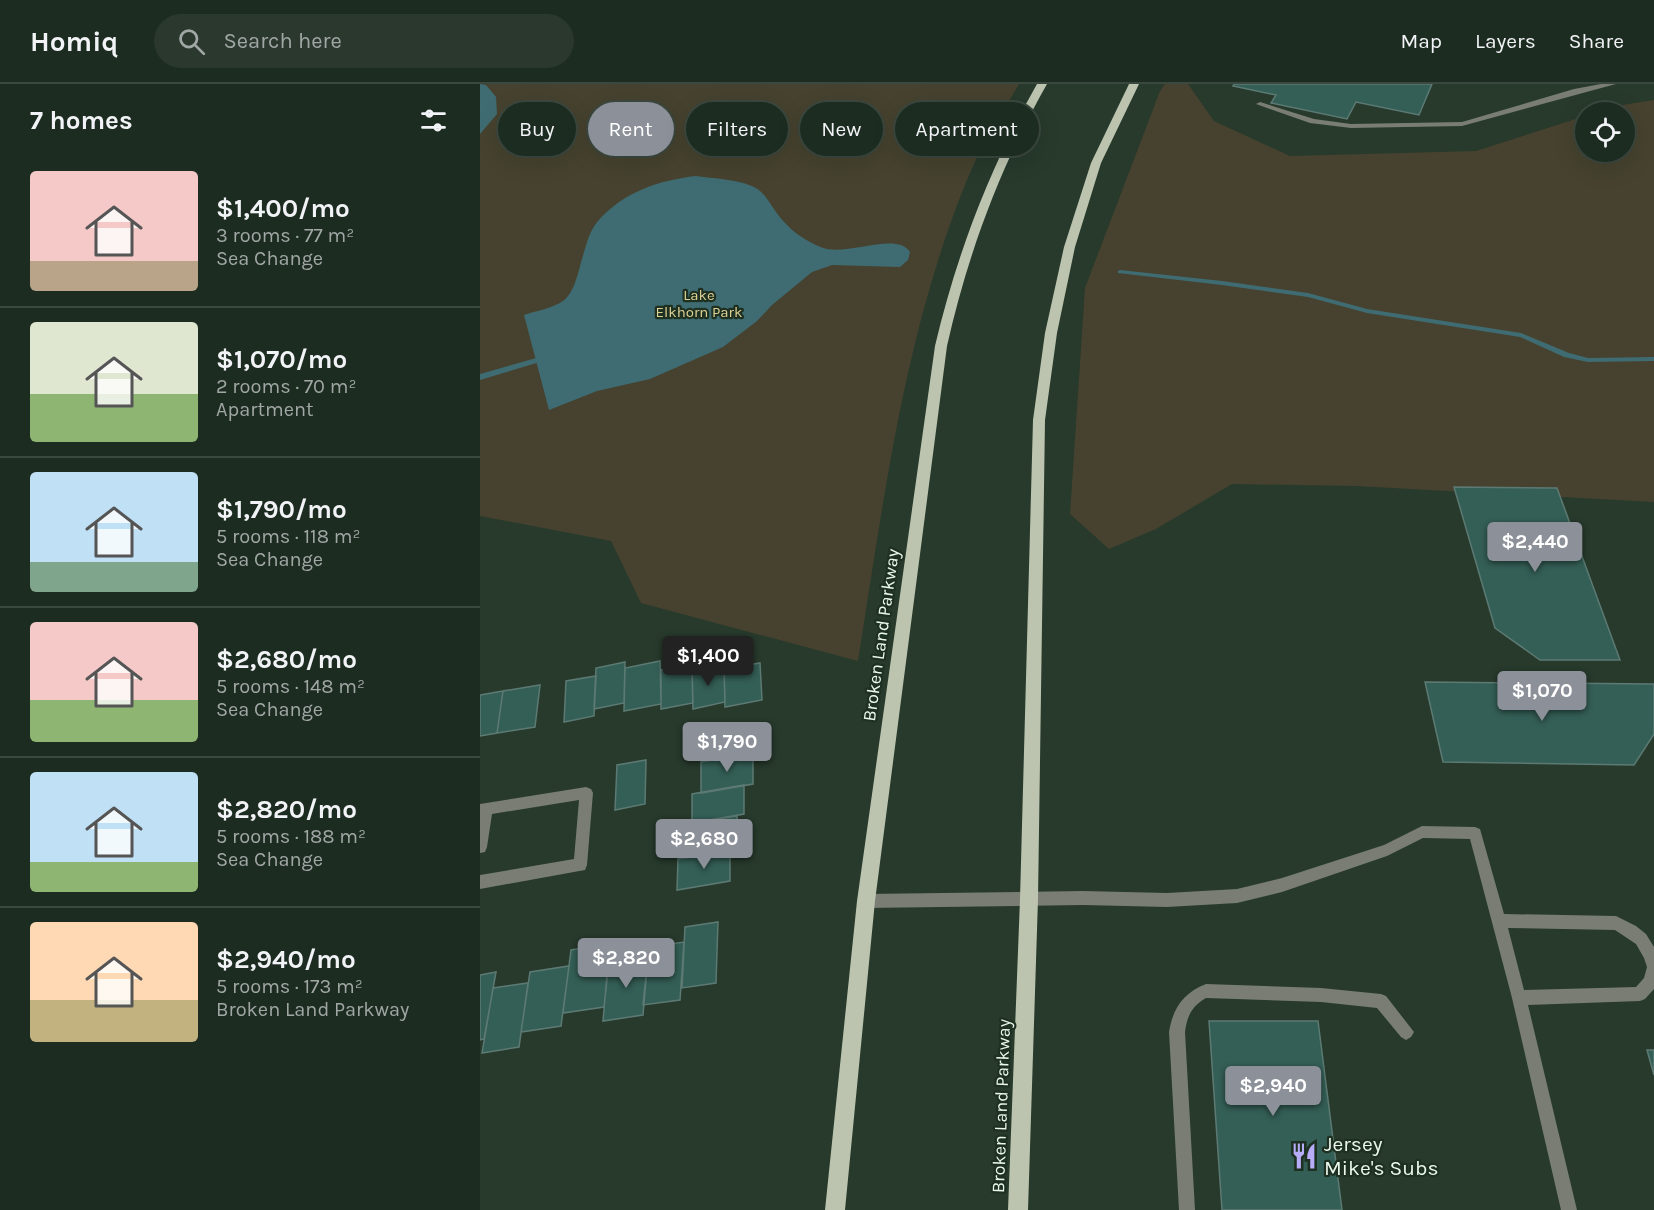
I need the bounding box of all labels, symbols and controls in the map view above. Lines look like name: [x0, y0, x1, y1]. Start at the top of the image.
search box: [154, 14, 574, 68]
text: Homiq: [30, 25, 118, 58]
icon: search: [175, 25, 208, 58]
text: Search here: [223, 28, 342, 54]
text: Map: [1400, 29, 1442, 53]
text: Layers: [1475, 29, 1536, 53]
text: Share: [1569, 29, 1624, 53]
chip: Buy: [498, 102, 576, 156]
chip: Rent: [588, 102, 674, 156]
chip: Filters: [686, 102, 788, 156]
chip: New: [800, 102, 883, 156]
chip: Apartment: [895, 102, 1039, 156]
map controls: [1575, 102, 1635, 162]
button: locate: [1575, 102, 1635, 162]
icon: filters: [417, 104, 450, 137]
text: 7 homes: [30, 105, 133, 136]
text: $1,400/mo: [216, 193, 350, 224]
icon: home: [78, 195, 150, 267]
text: 3 rooms · 77 m²: [216, 224, 354, 247]
text: Sea Change: [216, 247, 323, 270]
park label: Lake Elkhorn Park: [656, 286, 742, 321]
text: $1,070/mo: [216, 344, 347, 375]
icon: home: [78, 346, 150, 418]
text: 2 rooms · 70 m²: [216, 375, 356, 398]
text: Apartment: [216, 398, 314, 421]
text: $1,790/mo: [216, 494, 347, 525]
icon: home: [78, 496, 150, 568]
pin: $2,440: [1486, 522, 1584, 573]
text: 5 rooms · 118 m²: [216, 525, 360, 548]
text: $2,440: [1501, 530, 1569, 553]
street label: Broken Land Parkway: [858, 547, 904, 723]
text: Sea Change: [216, 548, 323, 571]
pin: $1,400: [659, 636, 757, 687]
text: $2,680/mo: [216, 644, 357, 675]
text: $1,400: [676, 644, 740, 667]
icon: home: [78, 646, 150, 718]
pin: $1,070: [1493, 671, 1591, 722]
text: 5 rooms · 148 m²: [216, 675, 365, 698]
text: $1,070: [1511, 679, 1573, 702]
text: Sea Change: [216, 698, 323, 721]
pin: $1,790: [678, 722, 776, 773]
text: $1,790: [697, 730, 757, 753]
text: $2,820/mo: [216, 794, 357, 825]
icon: home: [78, 796, 150, 868]
pin: $2,680: [655, 819, 753, 870]
text: 5 rooms · 188 m²: [216, 825, 366, 848]
text: $2,680: [670, 827, 738, 850]
text: Sea Change: [216, 848, 323, 871]
pin: $2,820: [577, 938, 675, 989]
text: $2,940/mo: [216, 944, 356, 975]
icon: home: [78, 946, 150, 1018]
text: $2,820: [592, 946, 660, 969]
text: 5 rooms · 173 m²: [216, 975, 363, 998]
text: Broken Land Parkway: [216, 998, 409, 1021]
street label: Broken Land Parkway: [987, 1018, 1015, 1193]
pin: $2,940: [1224, 1066, 1322, 1117]
text: $2,940: [1239, 1074, 1307, 1097]
place label: Jersey Mike's Subs: [1324, 1132, 1438, 1180]
restaurant icon: Jersey Mike's Subs: [1289, 1141, 1319, 1171]

